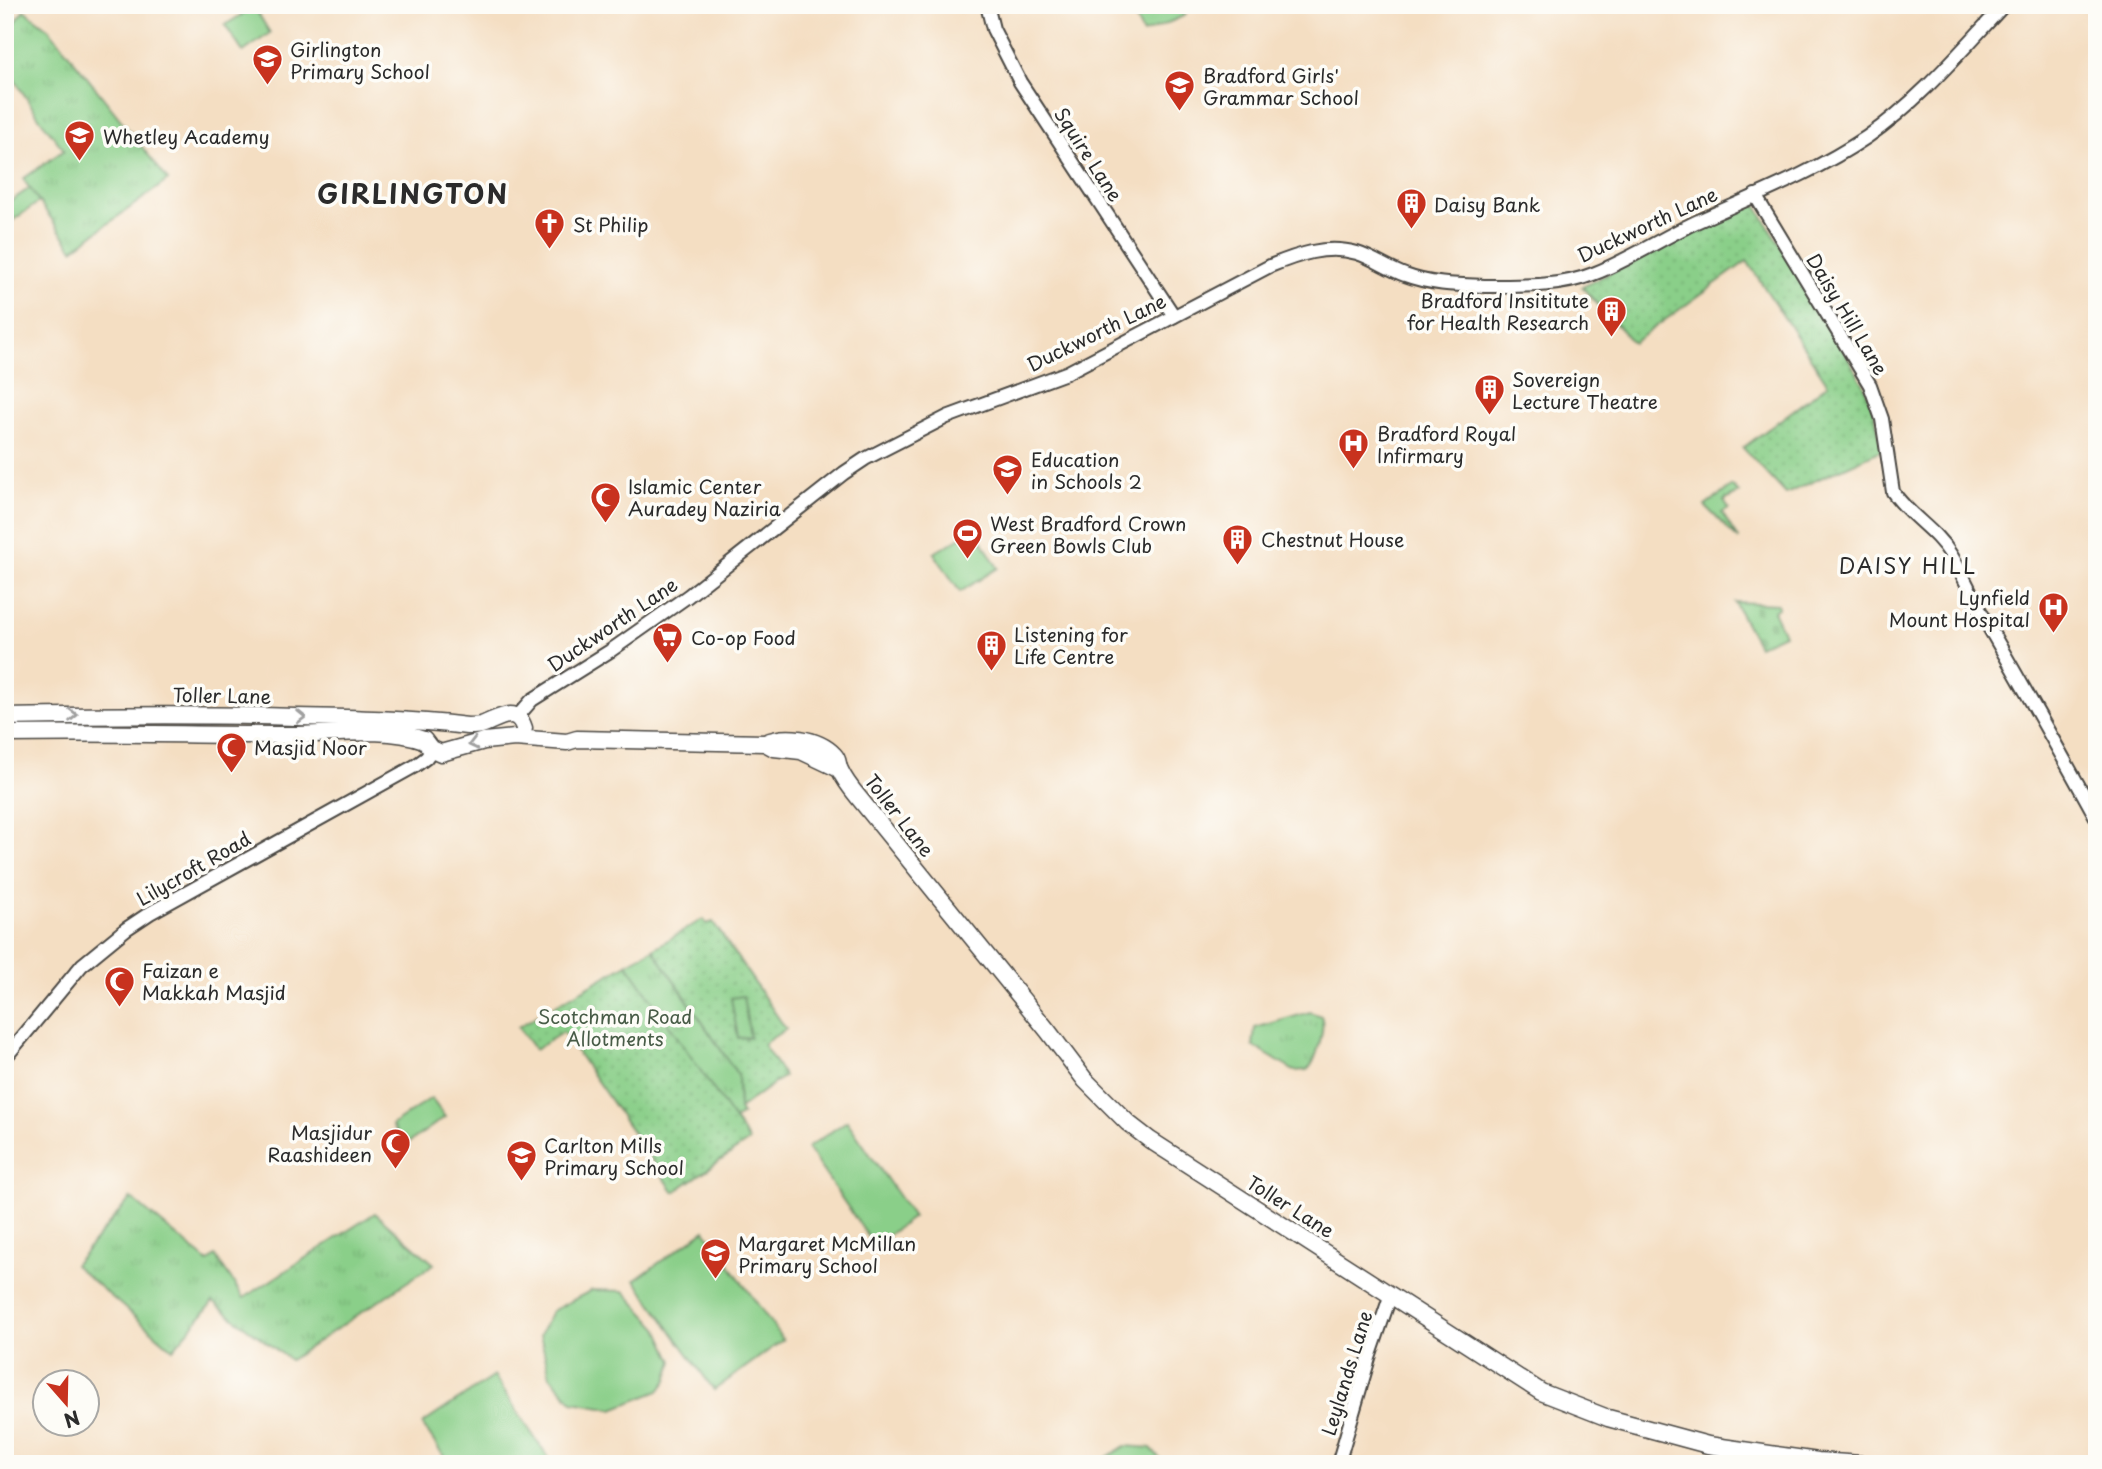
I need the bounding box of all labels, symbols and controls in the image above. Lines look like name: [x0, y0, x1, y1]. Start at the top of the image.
place label: Girlington Primary School: [290, 35, 430, 85]
school or university icon: Girlington Primary School: [250, 43, 284, 87]
place label: Bradford Girls' Grammar School: [1203, 61, 1359, 111]
school or university icon: Bradford Girls' Grammar School: [1163, 69, 1197, 113]
street label: Squire Lane: [1048, 101, 1130, 207]
school or university icon: Whetley Academy: [63, 119, 97, 163]
place label: Whetley Academy: [103, 122, 270, 150]
district label: GIRLINGTON: [317, 174, 509, 213]
street label: Duckworth Lane: [1572, 179, 1722, 269]
building icon: Daisy Bank: [1394, 187, 1428, 231]
place label: Daisy Bank: [1434, 190, 1541, 218]
church icon: St Philip: [533, 207, 567, 251]
place label: St Philip: [573, 210, 649, 238]
street label: Daisy Hill Lane: [1801, 248, 1895, 380]
street label: Duckworth Lane: [1022, 286, 1170, 378]
place label: Bradford Insititute for Health Research: [1407, 286, 1589, 336]
building icon: Bradford Insititute for Health Research: [1595, 294, 1629, 338]
place label: Sovereign Lecture Theatre: [1512, 365, 1658, 415]
building icon: Sovereign Lecture Theatre: [1472, 373, 1506, 417]
place label: Bradford Royal Infirmary: [1377, 419, 1516, 469]
hospital icon: Bradford Royal Infirmary: [1337, 427, 1371, 471]
place label: Education in Schools 2: [1031, 445, 1142, 495]
school or university icon: Education in Schools 2: [991, 453, 1025, 497]
place label: Islamic Center Auradey Naziria: [628, 472, 781, 522]
mosque icon: Islamic Center Auradey Naziria: [588, 480, 622, 524]
place label: West Bradford Crown Green Bowls Club: [990, 509, 1186, 559]
sports icon: West Bradford Crown Green Bowls Club: [950, 517, 984, 561]
building icon: Chestnut House: [1221, 522, 1255, 566]
place label: Chestnut House: [1261, 525, 1404, 553]
district label: DAISY HILL: [1839, 549, 1977, 581]
street label: Duckworth Lane: [541, 570, 683, 678]
place label: Lynfield Mount Hospital: [1889, 583, 2030, 633]
hospital icon: Lynfield Mount Hospital: [2036, 591, 2070, 635]
supermarket icon: Co-op Food: [651, 620, 685, 664]
place label: Listening for Life Centre: [1014, 620, 1128, 670]
place label: Co-op Food: [691, 623, 796, 651]
building icon: Listening for Life Centre: [974, 628, 1008, 672]
street label: Toller Lane: [173, 680, 271, 710]
one-way arrow: [68, 708, 79, 723]
one-way arrow: [296, 709, 307, 724]
mosque icon: Masjid Noor: [214, 730, 248, 774]
place label: Masjid Noor: [254, 733, 367, 761]
one-way arrow: [467, 736, 479, 750]
street label: Toller Lane: [859, 768, 941, 862]
street label: Lilycroft Road: [131, 824, 255, 912]
place label: Faizan e Makkah Masjid: [142, 956, 286, 1006]
mosque icon: Faizan e Makkah Masjid: [102, 964, 136, 1008]
park label: Scotchman Road Allotments: [538, 1002, 692, 1052]
place label: Masjidur Raashideen: [268, 1118, 372, 1168]
mosque icon: Masjidur Raashideen: [378, 1126, 412, 1170]
place label: Carlton Mills Primary School: [544, 1131, 684, 1181]
school or university icon: Carlton Mills Primary School: [504, 1139, 538, 1183]
street label: Toller Lane: [1242, 1168, 1340, 1244]
place label: Margaret McMillan Primary School: [738, 1229, 916, 1279]
school or university icon: Margaret McMillan Primary School: [698, 1237, 732, 1281]
street label: Leylands Lane: [1314, 1307, 1378, 1439]
north arrow: [32, 1368, 102, 1438]
text: N: [60, 1404, 84, 1436]

